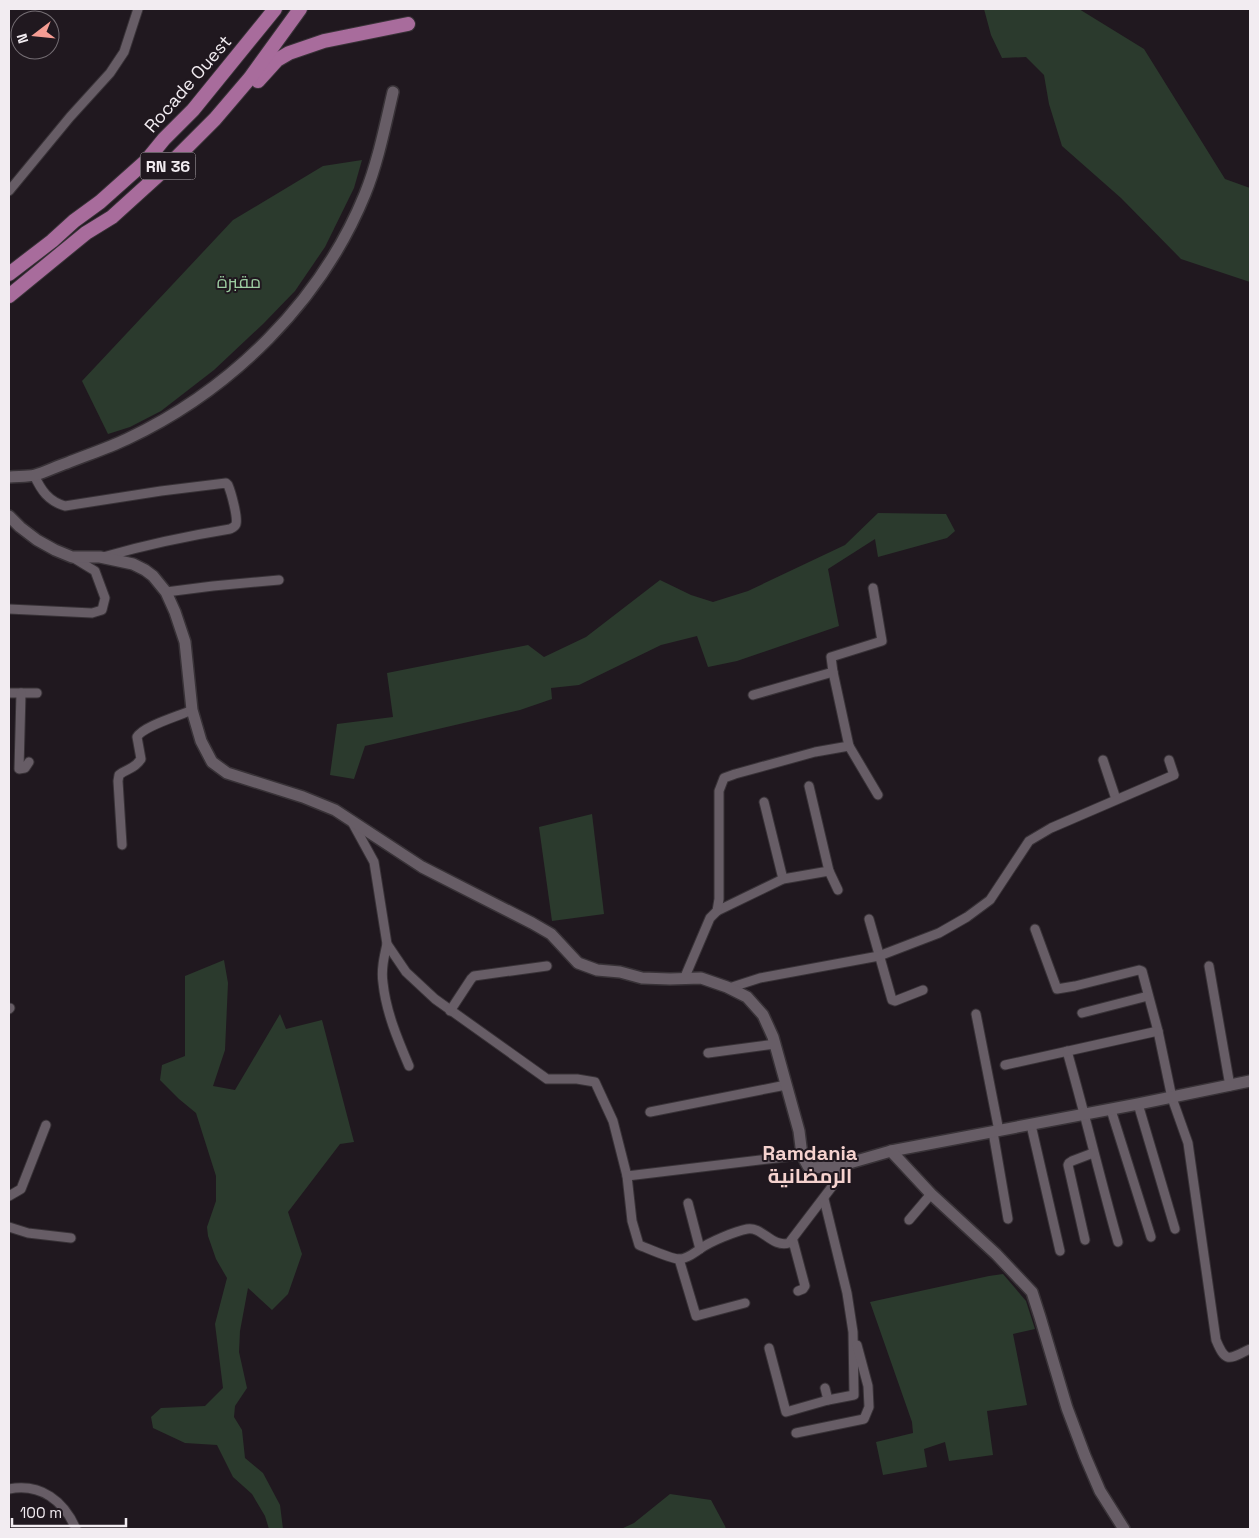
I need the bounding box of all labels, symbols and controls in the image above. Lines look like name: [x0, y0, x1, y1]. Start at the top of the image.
north arrow: [10, 10, 60, 60]
street label: Rocade Ouest: [139, 30, 236, 137]
text: N: [13, 32, 32, 46]
road number: RN 36: [140, 153, 196, 180]
park label: مقبرة: [217, 270, 261, 293]
district label: Ramdania الرمضانية: [763, 1140, 858, 1189]
scale bar: [12, 1496, 126, 1528]
text: 100 m: [20, 1503, 62, 1522]

